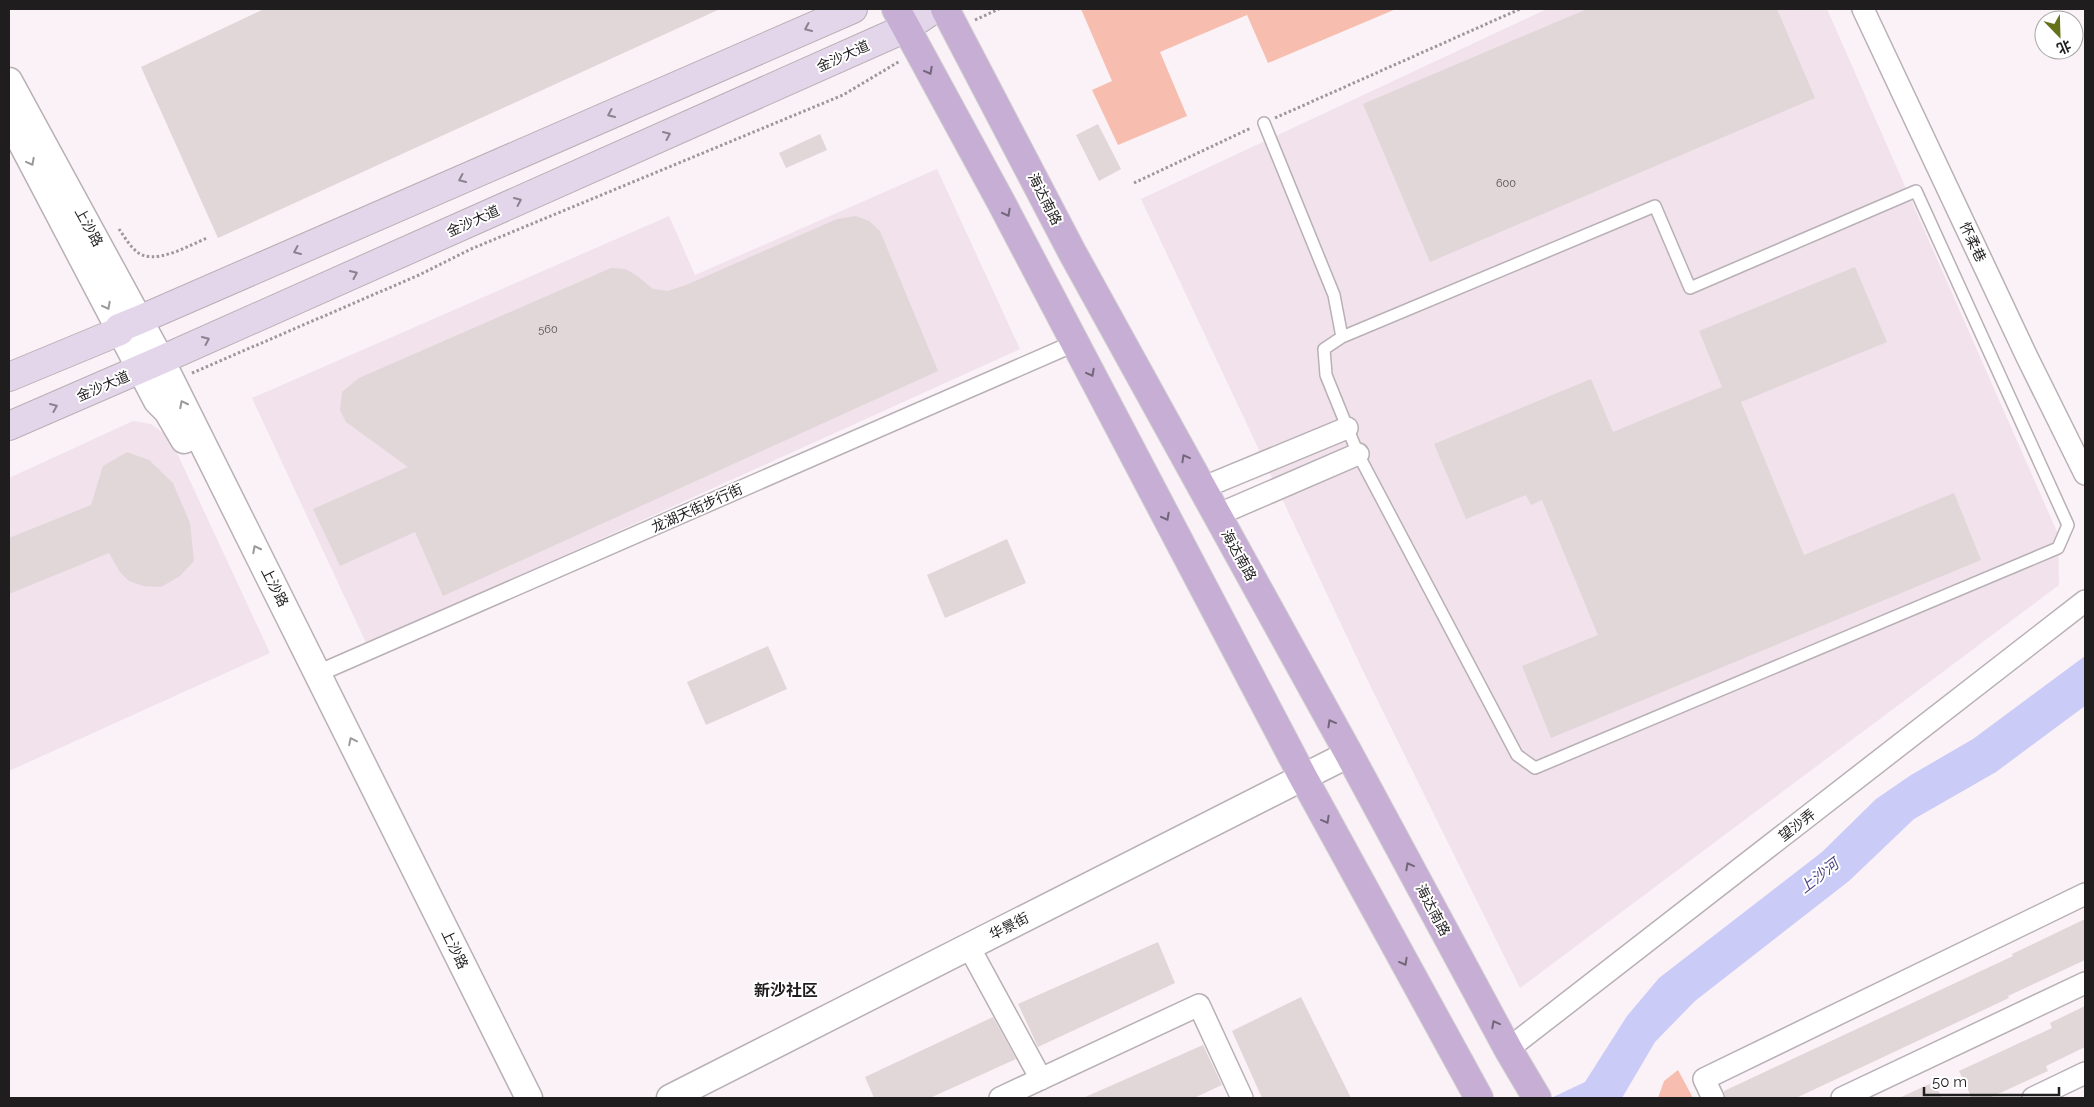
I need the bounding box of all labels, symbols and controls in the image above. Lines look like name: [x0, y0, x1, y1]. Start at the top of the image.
north arrow: [2034, 10, 2084, 60]
one-way arrow: [804, 22, 813, 33]
street label: 金沙大道: [814, 37, 872, 75]
text: 北: [2055, 37, 2074, 57]
one-way arrow: [923, 65, 933, 74]
one-way arrow: [607, 108, 616, 119]
one-way arrow: [662, 130, 671, 141]
one-way arrow: [25, 157, 35, 166]
street label: 海达南路: [1025, 170, 1065, 228]
one-way arrow: [458, 173, 467, 184]
house number: 600: [1496, 177, 1516, 190]
one-way arrow: [513, 197, 522, 207]
street label: 金沙大道: [444, 202, 502, 240]
street label: 上沙路: [72, 205, 106, 249]
one-way arrow: [1001, 208, 1011, 217]
street label: 怀柔巷: [1957, 220, 1989, 264]
one-way arrow: [293, 245, 302, 256]
one-way arrow: [349, 270, 358, 281]
one-way arrow: [101, 300, 111, 309]
house number: 560: [538, 323, 558, 336]
one-way arrow: [201, 336, 210, 347]
street label: 金沙大道: [74, 368, 132, 404]
one-way arrow: [1084, 368, 1094, 377]
one-way arrow: [179, 400, 189, 409]
one-way arrow: [49, 402, 57, 412]
one-way arrow: [1182, 454, 1192, 463]
street label: 龙湖天街步行街: [649, 481, 745, 535]
one-way arrow: [1160, 511, 1170, 520]
street label: 海达南路: [1218, 527, 1260, 583]
one-way arrow: [252, 545, 262, 554]
street label: 上沙路: [258, 565, 292, 609]
one-way arrow: [1328, 719, 1338, 728]
one-way arrow: [348, 737, 358, 746]
street label: 望沙弄: [1776, 806, 1818, 844]
one-way arrow: [1320, 815, 1330, 824]
water label: 上沙河: [1796, 853, 1845, 897]
one-way arrow: [1405, 862, 1415, 871]
street label: 海达南路: [1413, 882, 1453, 938]
street label: 华景街: [987, 909, 1031, 943]
street label: 上沙路: [439, 927, 471, 971]
one-way arrow: [1398, 957, 1408, 966]
district label: 新沙社区: [754, 981, 818, 1000]
one-way arrow: [1491, 1020, 1501, 1029]
scale bar: [1924, 1064, 2059, 1096]
text: 50 m: [1932, 1073, 1967, 1091]

